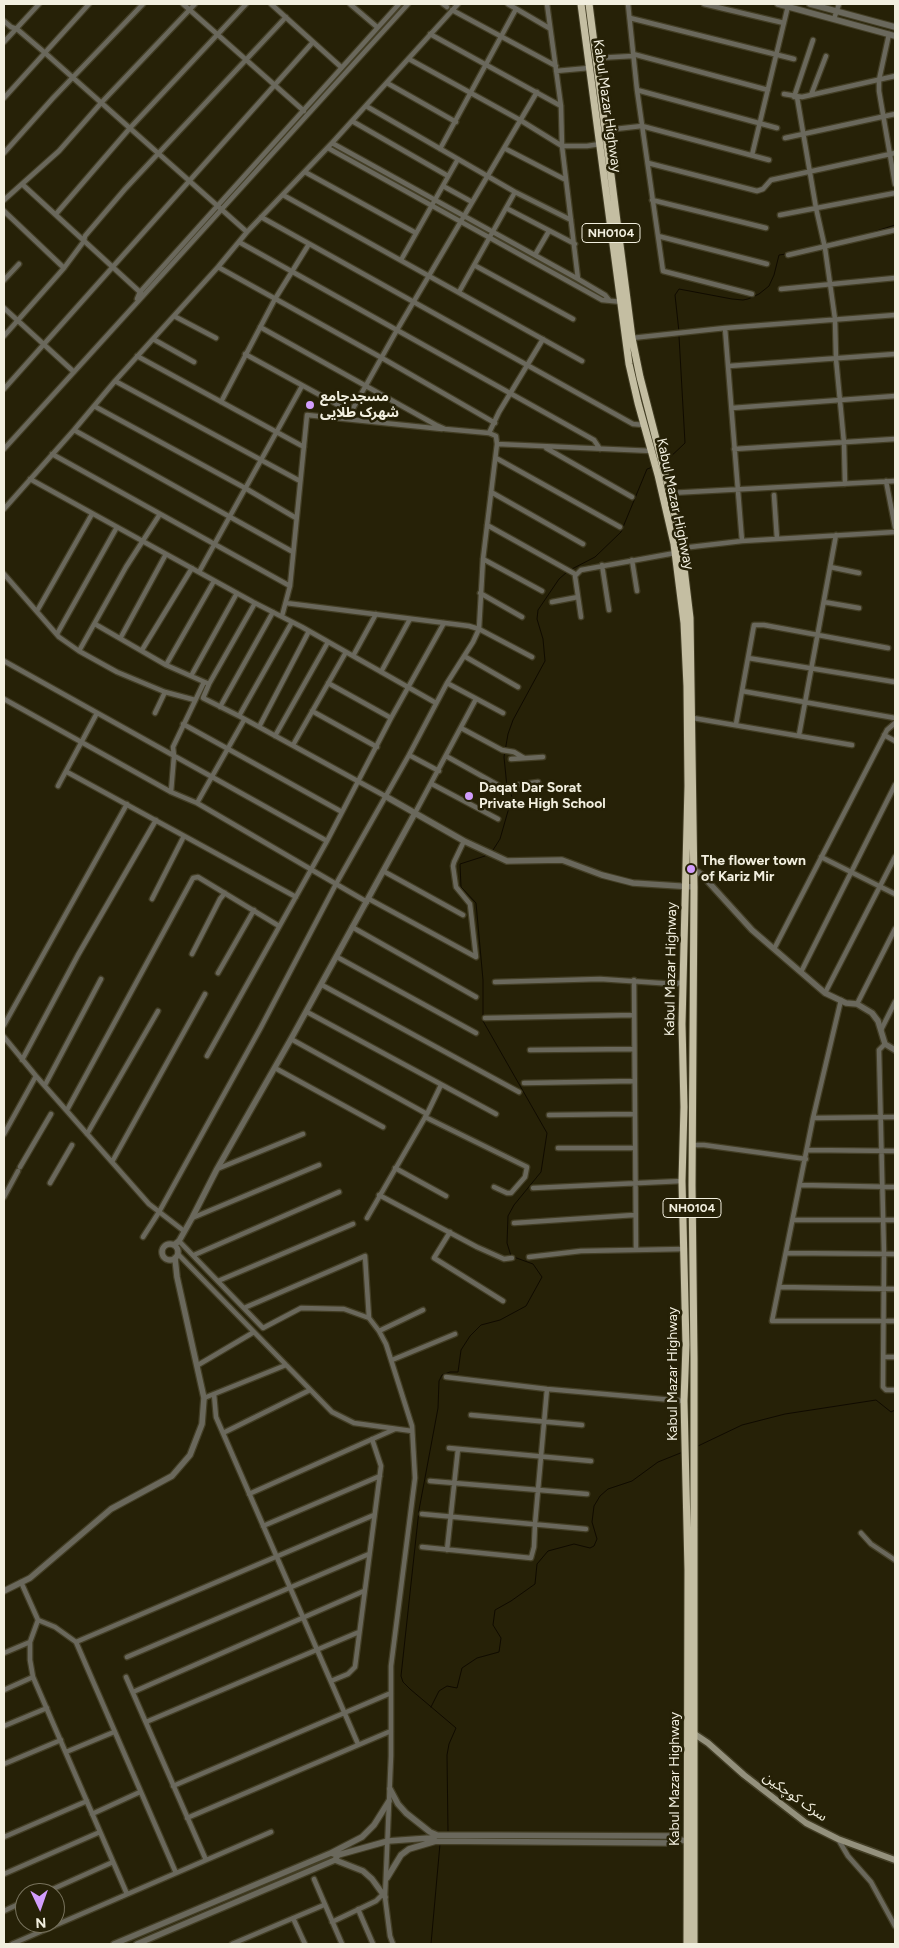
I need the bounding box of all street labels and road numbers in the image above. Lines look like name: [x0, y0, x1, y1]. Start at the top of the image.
street label: Kabul Mazar Highway: [589, 38, 625, 174]
road number: NH0104: [582, 224, 640, 242]
street label: Kabul Mazar Highway: [653, 437, 697, 571]
street label: Kabul Mazar Highway: [661, 902, 681, 1036]
road number: NH0104: [663, 1198, 721, 1218]
street label: Kabul Mazar Highway: [665, 1307, 681, 1441]
street label: Kabul Mazar Highway: [667, 1712, 683, 1846]
street label: سرک کوچکین: [760, 1769, 830, 1825]

